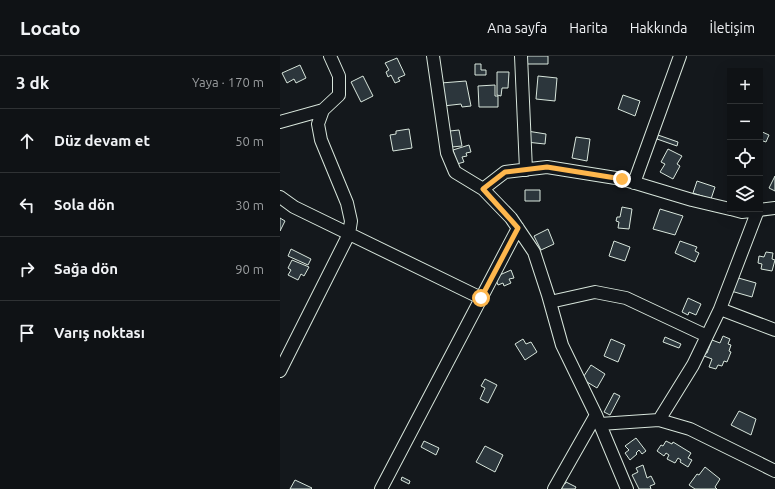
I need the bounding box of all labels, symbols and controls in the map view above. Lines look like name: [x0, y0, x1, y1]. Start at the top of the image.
text: Locato: [20, 17, 81, 39]
text: Ana sayfa: [487, 20, 547, 36]
text: Harita: [569, 20, 608, 36]
text: Hakkında: [630, 20, 688, 36]
text: İletişim: [710, 20, 755, 36]
map controls: [727, 68, 763, 212]
button: +: [727, 68, 763, 104]
text: 3 dk: [16, 73, 49, 92]
text: Yaya · 170 m: [192, 75, 264, 89]
button: −: [727, 104, 763, 140]
icon: ahead: [16, 130, 38, 152]
text: Düz devam et: [54, 132, 150, 149]
text: 50 m: [235, 134, 264, 148]
button: locate: [727, 140, 763, 176]
route end: [613, 170, 631, 188]
button: layers: [727, 176, 763, 212]
icon: left: [16, 194, 38, 216]
text: Sola dön: [54, 196, 115, 213]
text: 30 m: [235, 198, 264, 212]
icon: right: [16, 258, 38, 280]
text: Sağa dön: [54, 260, 118, 277]
text: 90 m: [235, 262, 264, 276]
route start: [472, 289, 490, 307]
icon: arrive: [16, 322, 38, 344]
text: Varış noktası: [54, 324, 145, 341]

